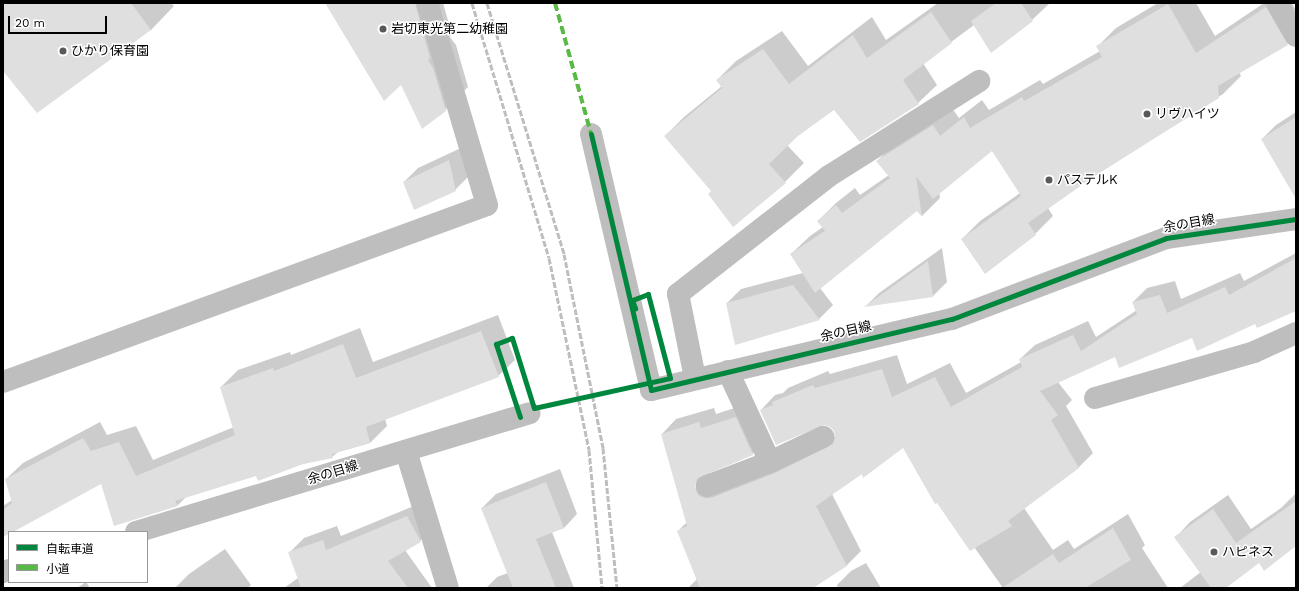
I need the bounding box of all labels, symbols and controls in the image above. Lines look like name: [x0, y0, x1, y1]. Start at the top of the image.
scale bar: [10, 8, 109, 34]
text: 20 m: [15, 16, 45, 30]
place label: 岩切東光第二幼稚園: [391, 21, 508, 37]
marker: 岩切東光第二幼稚園: [378, 24, 388, 34]
place label: ひかり保育園: [71, 43, 149, 59]
marker: ひかり保育園: [58, 46, 68, 56]
place label: リヴハイツ: [1155, 106, 1220, 122]
marker: リヴハイツ: [1142, 109, 1152, 119]
place label: パステルK: [1057, 172, 1118, 188]
marker: パステルK: [1044, 175, 1054, 185]
street label: 余の目線: [1162, 212, 1216, 236]
street label: 余の目線: [819, 319, 873, 345]
street label: 余の目線: [306, 458, 360, 488]
legend: [8, 531, 148, 583]
text: 自転車道: [46, 542, 94, 556]
place label: ハピネス: [1222, 544, 1274, 560]
marker: ハピネス: [1209, 547, 1219, 557]
text: 小道: [46, 562, 70, 576]

